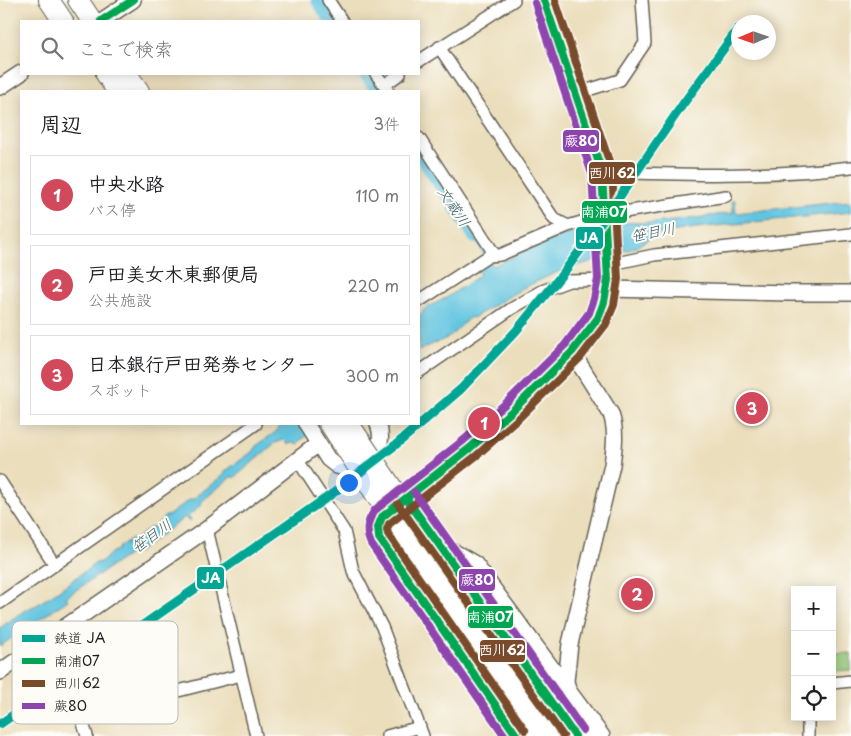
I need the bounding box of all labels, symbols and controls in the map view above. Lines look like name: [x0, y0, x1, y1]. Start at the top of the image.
north arrow: [731, 15, 776, 60]
search box: [20, 20, 420, 75]
icon: search: [38, 34, 66, 62]
text: ここで検索: [78, 34, 173, 62]
text: 周辺: [40, 107, 82, 139]
text: 3件: [373, 111, 400, 135]
line badge: 蕨80: [562, 129, 600, 153]
text: 蕨80: [564, 130, 598, 151]
line badge: 西川62: [588, 161, 636, 185]
text: 西川62: [589, 162, 635, 183]
text: 中央水路: [88, 169, 164, 197]
water label: 文蔵川: [433, 181, 477, 231]
text: 1: [53, 183, 61, 207]
text: 110 m: [356, 183, 399, 207]
text: バス停: [88, 197, 136, 221]
line badge: 南浦07: [581, 200, 628, 224]
text: 南浦07: [581, 201, 628, 222]
water label: 笹目川: [629, 215, 677, 247]
line badge: JA: [575, 226, 604, 250]
text: JA: [579, 227, 599, 248]
text: 戸田美女木東郵便局: [88, 259, 259, 287]
text: 2: [51, 273, 63, 297]
text: 220 m: [348, 273, 399, 297]
text: 公共施設: [88, 287, 152, 311]
text: 日本銀行戸田発券センター: [88, 349, 316, 377]
text: 3: [52, 363, 62, 387]
text: 300 m: [345, 363, 399, 387]
text: スポット: [88, 377, 152, 401]
pin: 3: [736, 389, 768, 427]
pin: 1: [468, 404, 500, 442]
your location: [336, 470, 362, 496]
water label: 笹目川: [126, 512, 176, 558]
line badge: JA: [196, 566, 225, 590]
text: JA: [201, 567, 221, 588]
line badge: 蕨80: [458, 568, 496, 592]
text: 蕨80: [460, 569, 494, 590]
pin: 2: [621, 575, 653, 613]
map controls: [791, 586, 836, 721]
button: +: [791, 586, 836, 631]
line badge: 南浦07: [467, 605, 514, 629]
text: 南浦07: [467, 606, 514, 627]
legend: [12, 621, 178, 724]
text: 鉄道 JA: [54, 627, 106, 648]
button: −: [791, 631, 836, 676]
text: 西川62: [479, 639, 525, 660]
line badge: 西川62: [479, 639, 526, 663]
text: 南浦07: [54, 650, 100, 671]
text: 西川62: [54, 672, 100, 693]
button: locate: [791, 676, 836, 721]
text: 蕨80: [54, 695, 87, 716]

